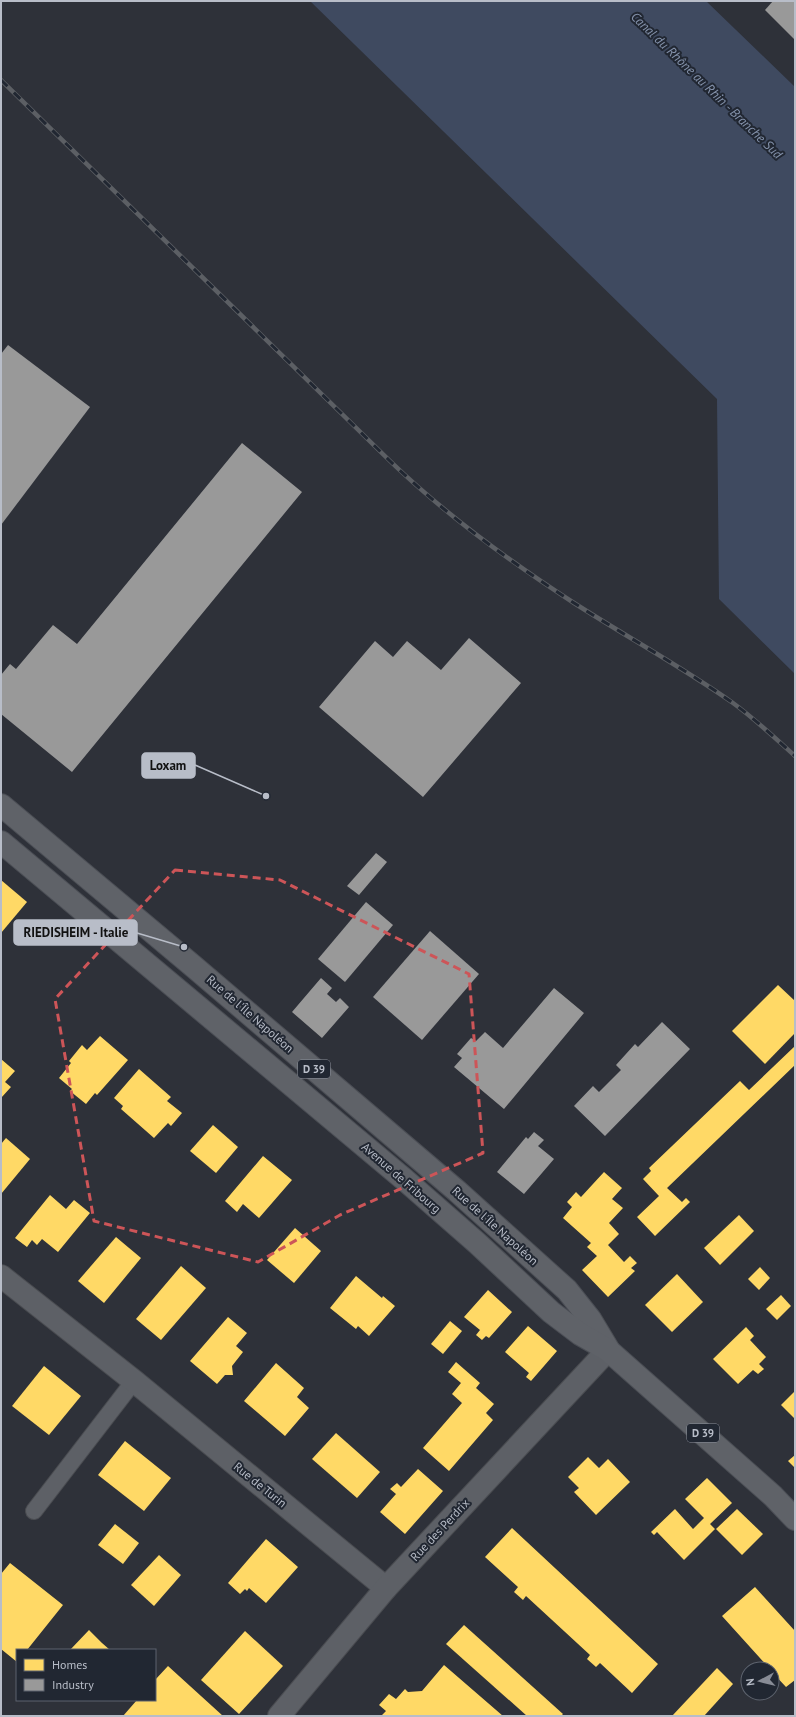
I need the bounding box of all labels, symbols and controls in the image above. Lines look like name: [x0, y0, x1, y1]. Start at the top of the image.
water label: Canal du Rhône au Rhin - Branche Sud: [627, 8, 786, 163]
callout: Loxam: [142, 753, 195, 778]
text: Loxam: [150, 757, 186, 774]
callout: RIEDISHEIM - Italie: [14, 920, 137, 945]
text: RIEDISHEIM - Italie: [24, 924, 129, 941]
street label: Rue de l'Île Napoléon: [204, 972, 297, 1055]
road number: D 39: [298, 1060, 330, 1078]
street label: Avenue de Fribourg: [359, 1139, 444, 1216]
street label: Rue de l'Île Napoléon: [449, 1183, 541, 1268]
road number: D 39: [687, 1424, 719, 1442]
street label: Rue de Turin: [231, 1459, 290, 1511]
street label: Rue des Perdrix: [407, 1495, 472, 1564]
legend: [16, 1649, 156, 1701]
text: Homes: [52, 1657, 87, 1672]
north arrow: [740, 1661, 780, 1701]
text: Industry: [52, 1677, 94, 1692]
text: N: [743, 1678, 757, 1687]

